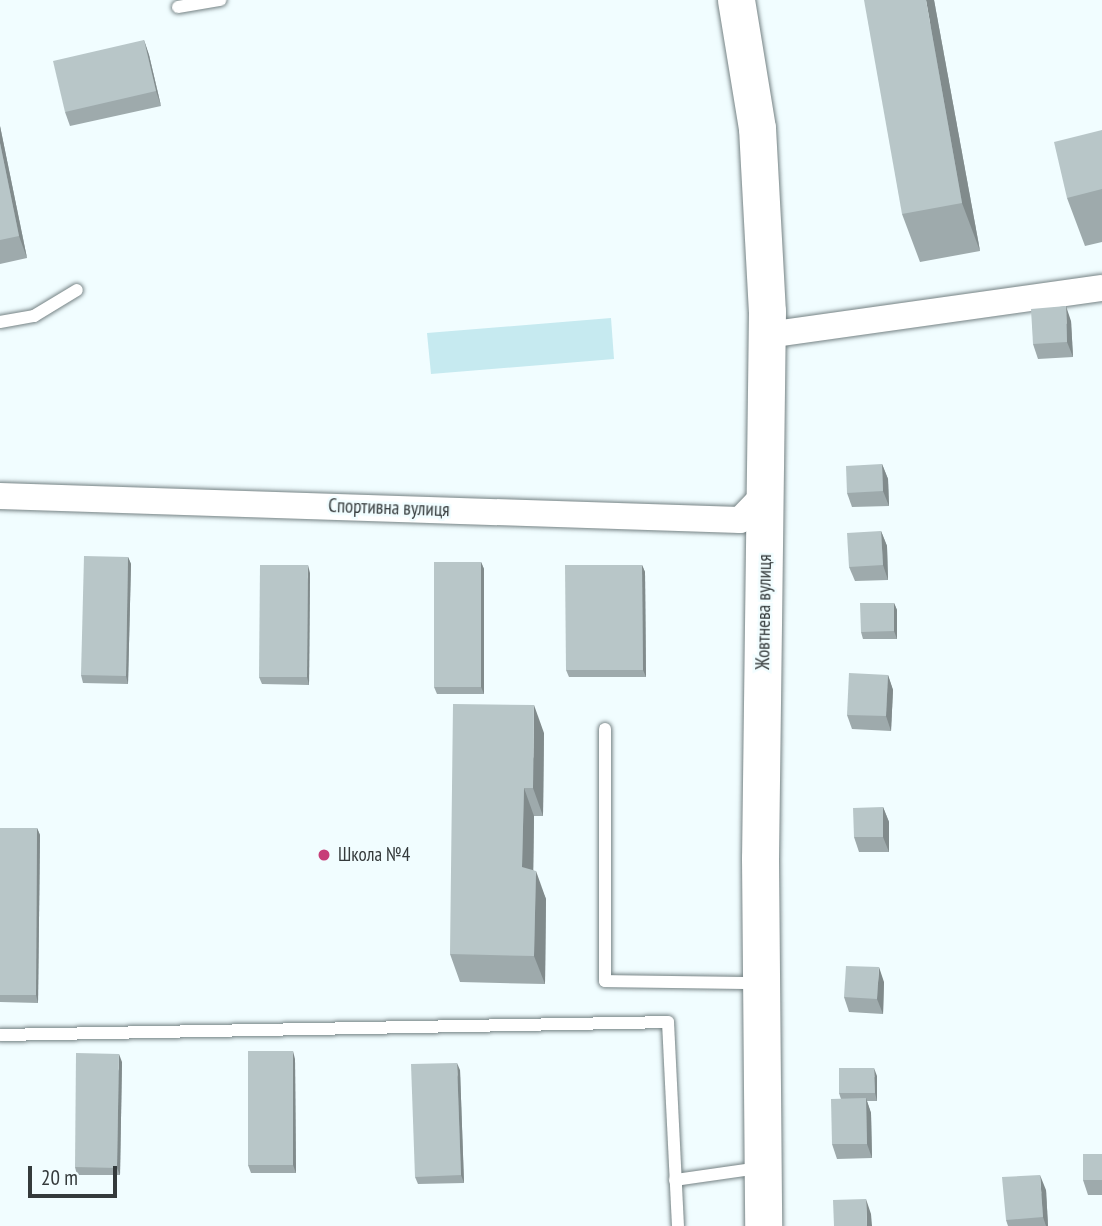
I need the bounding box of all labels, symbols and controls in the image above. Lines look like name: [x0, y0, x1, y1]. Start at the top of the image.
street label: Спортивна вулиця: [328, 494, 450, 522]
street label: Жовтнева вулиця: [752, 554, 776, 670]
place label: Школа №4: [338, 844, 410, 866]
marker: Школа №4: [316, 847, 332, 863]
scale bar: [32, 1152, 121, 1196]
text: 20 m: [41, 1164, 78, 1191]

